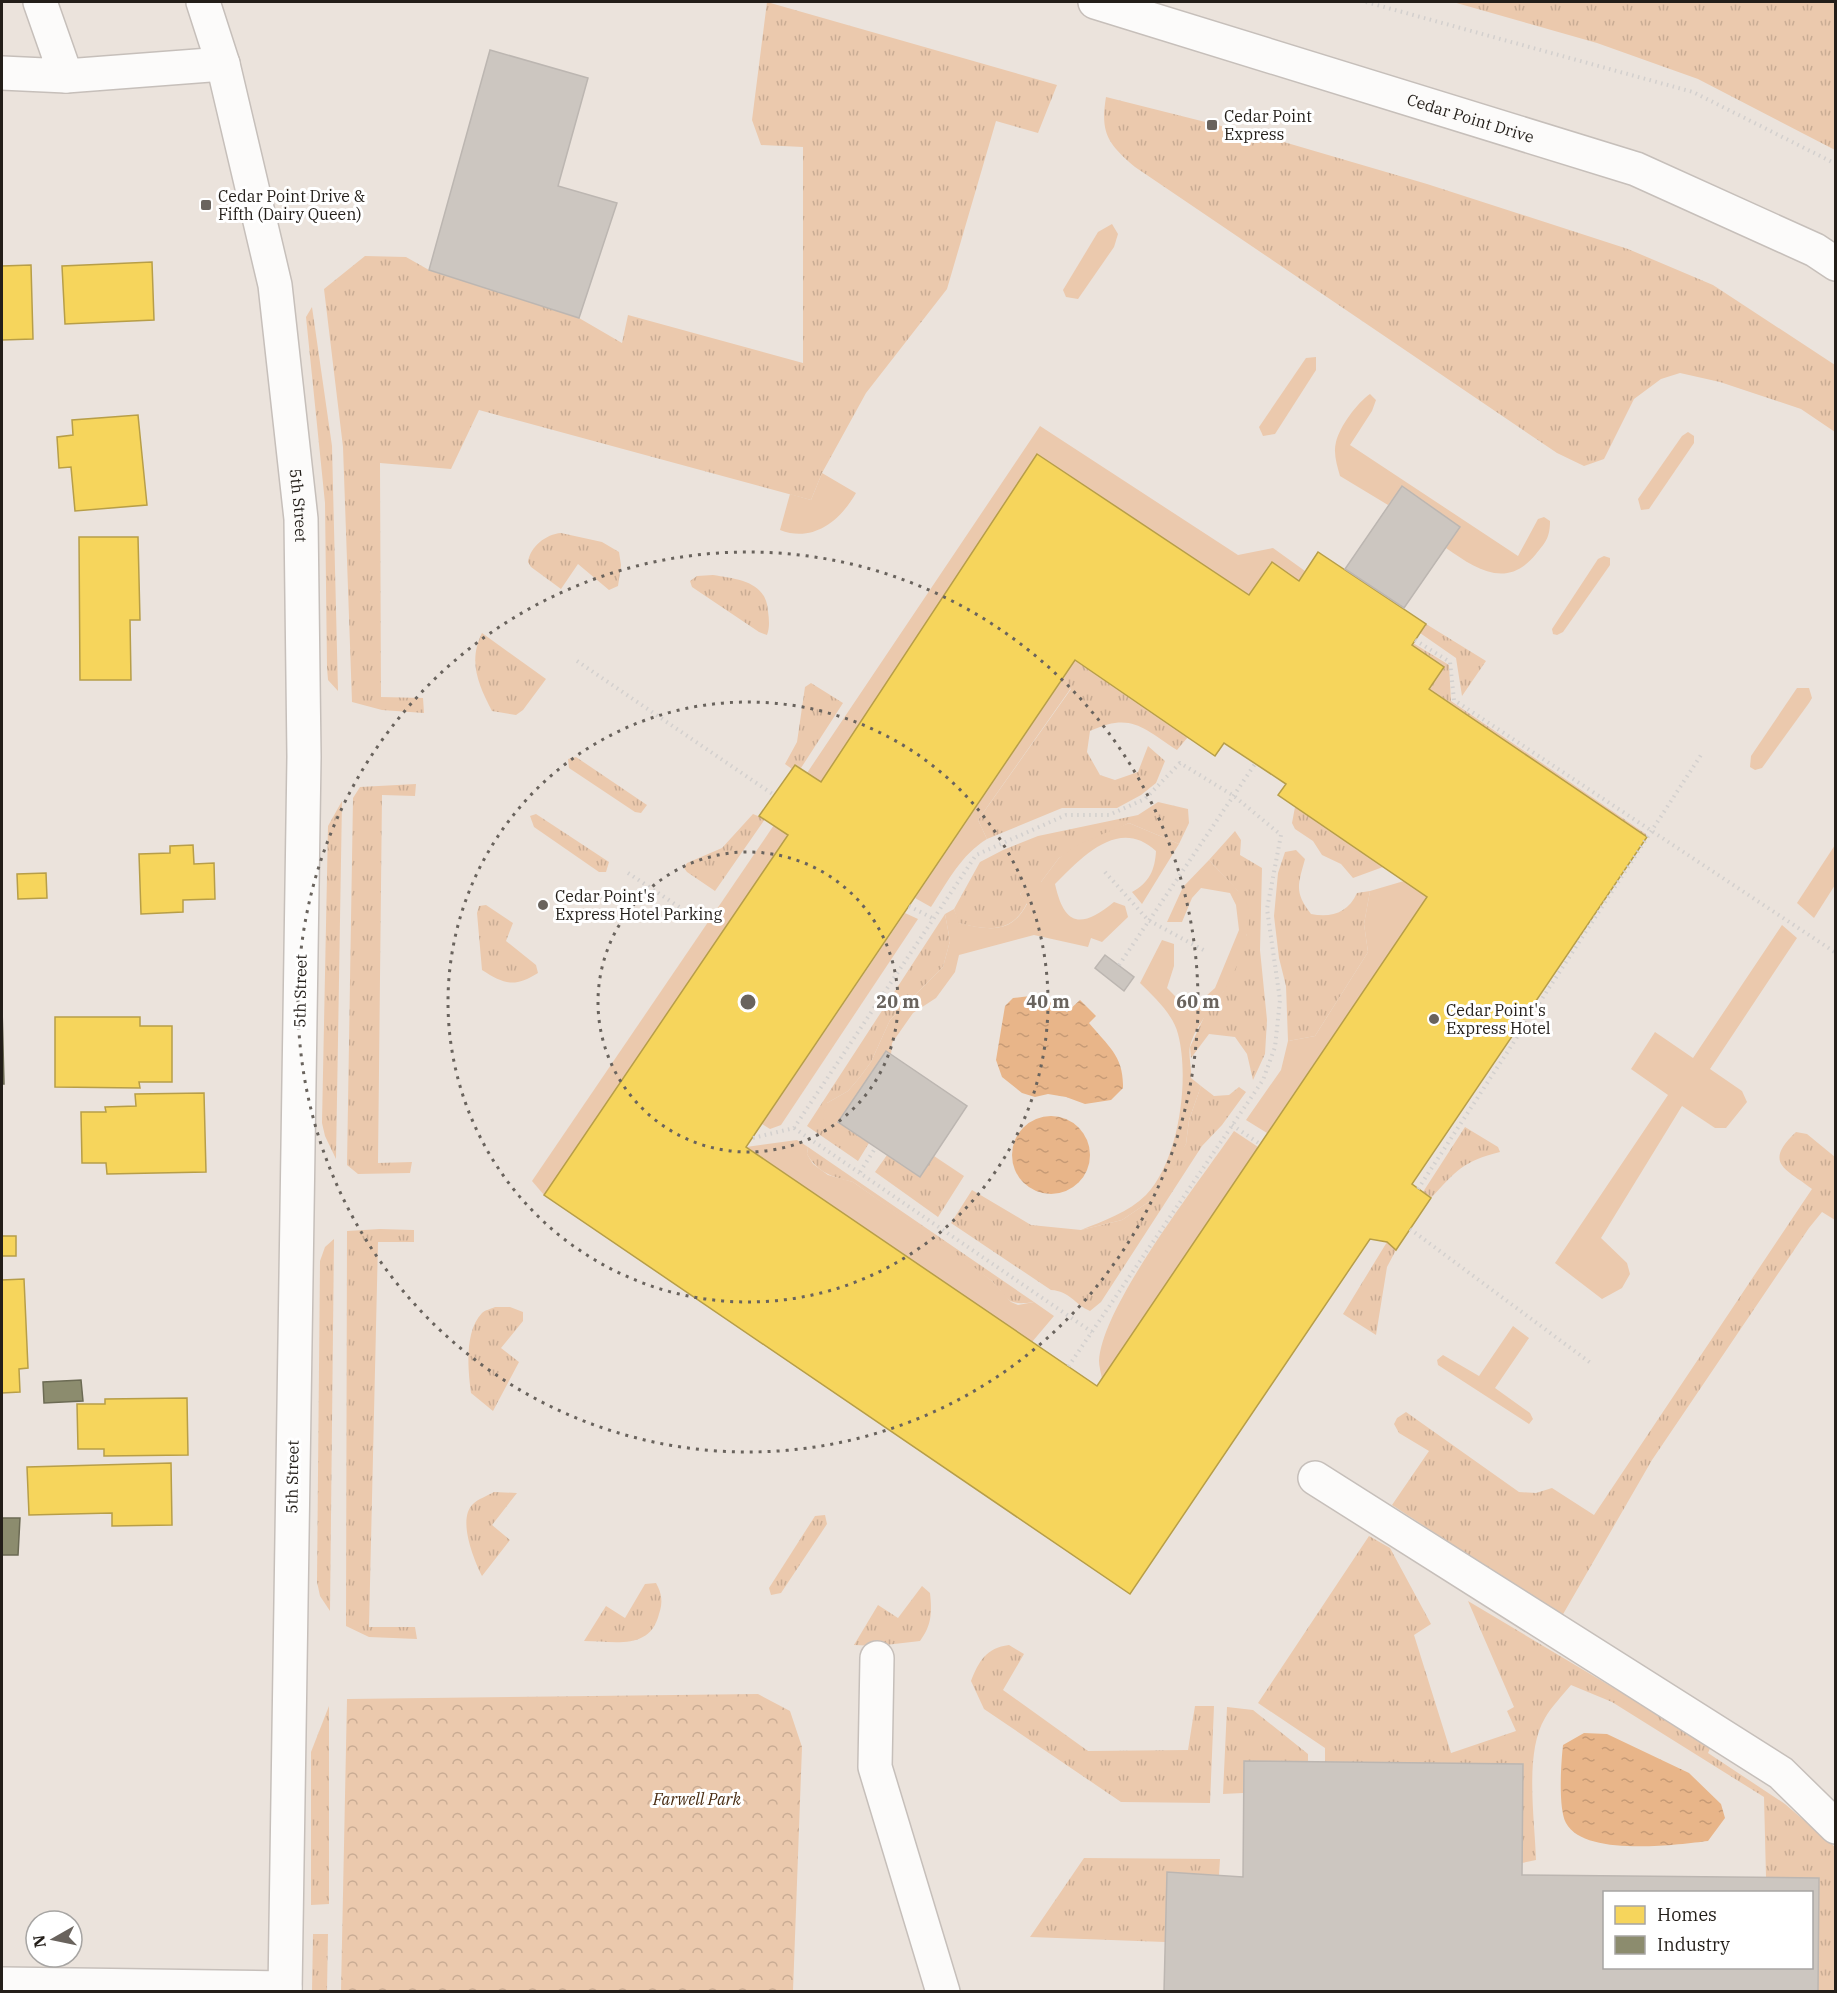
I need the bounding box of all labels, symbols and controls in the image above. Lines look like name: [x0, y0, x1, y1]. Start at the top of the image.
street label: Cedar Point Drive: [1404, 89, 1537, 147]
place label: Cedar Point Express: [1224, 106, 1312, 144]
marker: Cedar Point Express: [1205, 118, 1219, 132]
place label: Cedar Point Drive & Fifth (Dairy Queen): [218, 186, 365, 224]
marker: Cedar Point Drive & Fifth (Dairy Queen): [199, 198, 213, 212]
street label: 5th Street: [285, 468, 311, 543]
place label: Cedar Point's Express Hotel Parking: [555, 886, 722, 924]
marker: Cedar Point's Express Hotel Parking: [536, 898, 550, 912]
street label: 5th Street: [289, 954, 311, 1028]
text: 20 m: [876, 990, 920, 1013]
text: 40 m: [1026, 990, 1070, 1013]
text: 60 m: [1176, 990, 1220, 1013]
centre of rings: [738, 992, 758, 1012]
place label: Cedar Point's Express Hotel: [1446, 1000, 1551, 1038]
marker: Cedar Point's Express Hotel: [1427, 1012, 1441, 1026]
street label: 5th Street: [281, 1440, 303, 1514]
park label: Farwell Park: [652, 1789, 742, 1809]
legend: [1603, 1891, 1813, 1969]
text: Homes: [1657, 1903, 1717, 1926]
north arrow: [24, 1909, 84, 1969]
text: Industry: [1657, 1933, 1730, 1956]
text: N: [28, 1934, 50, 1949]

